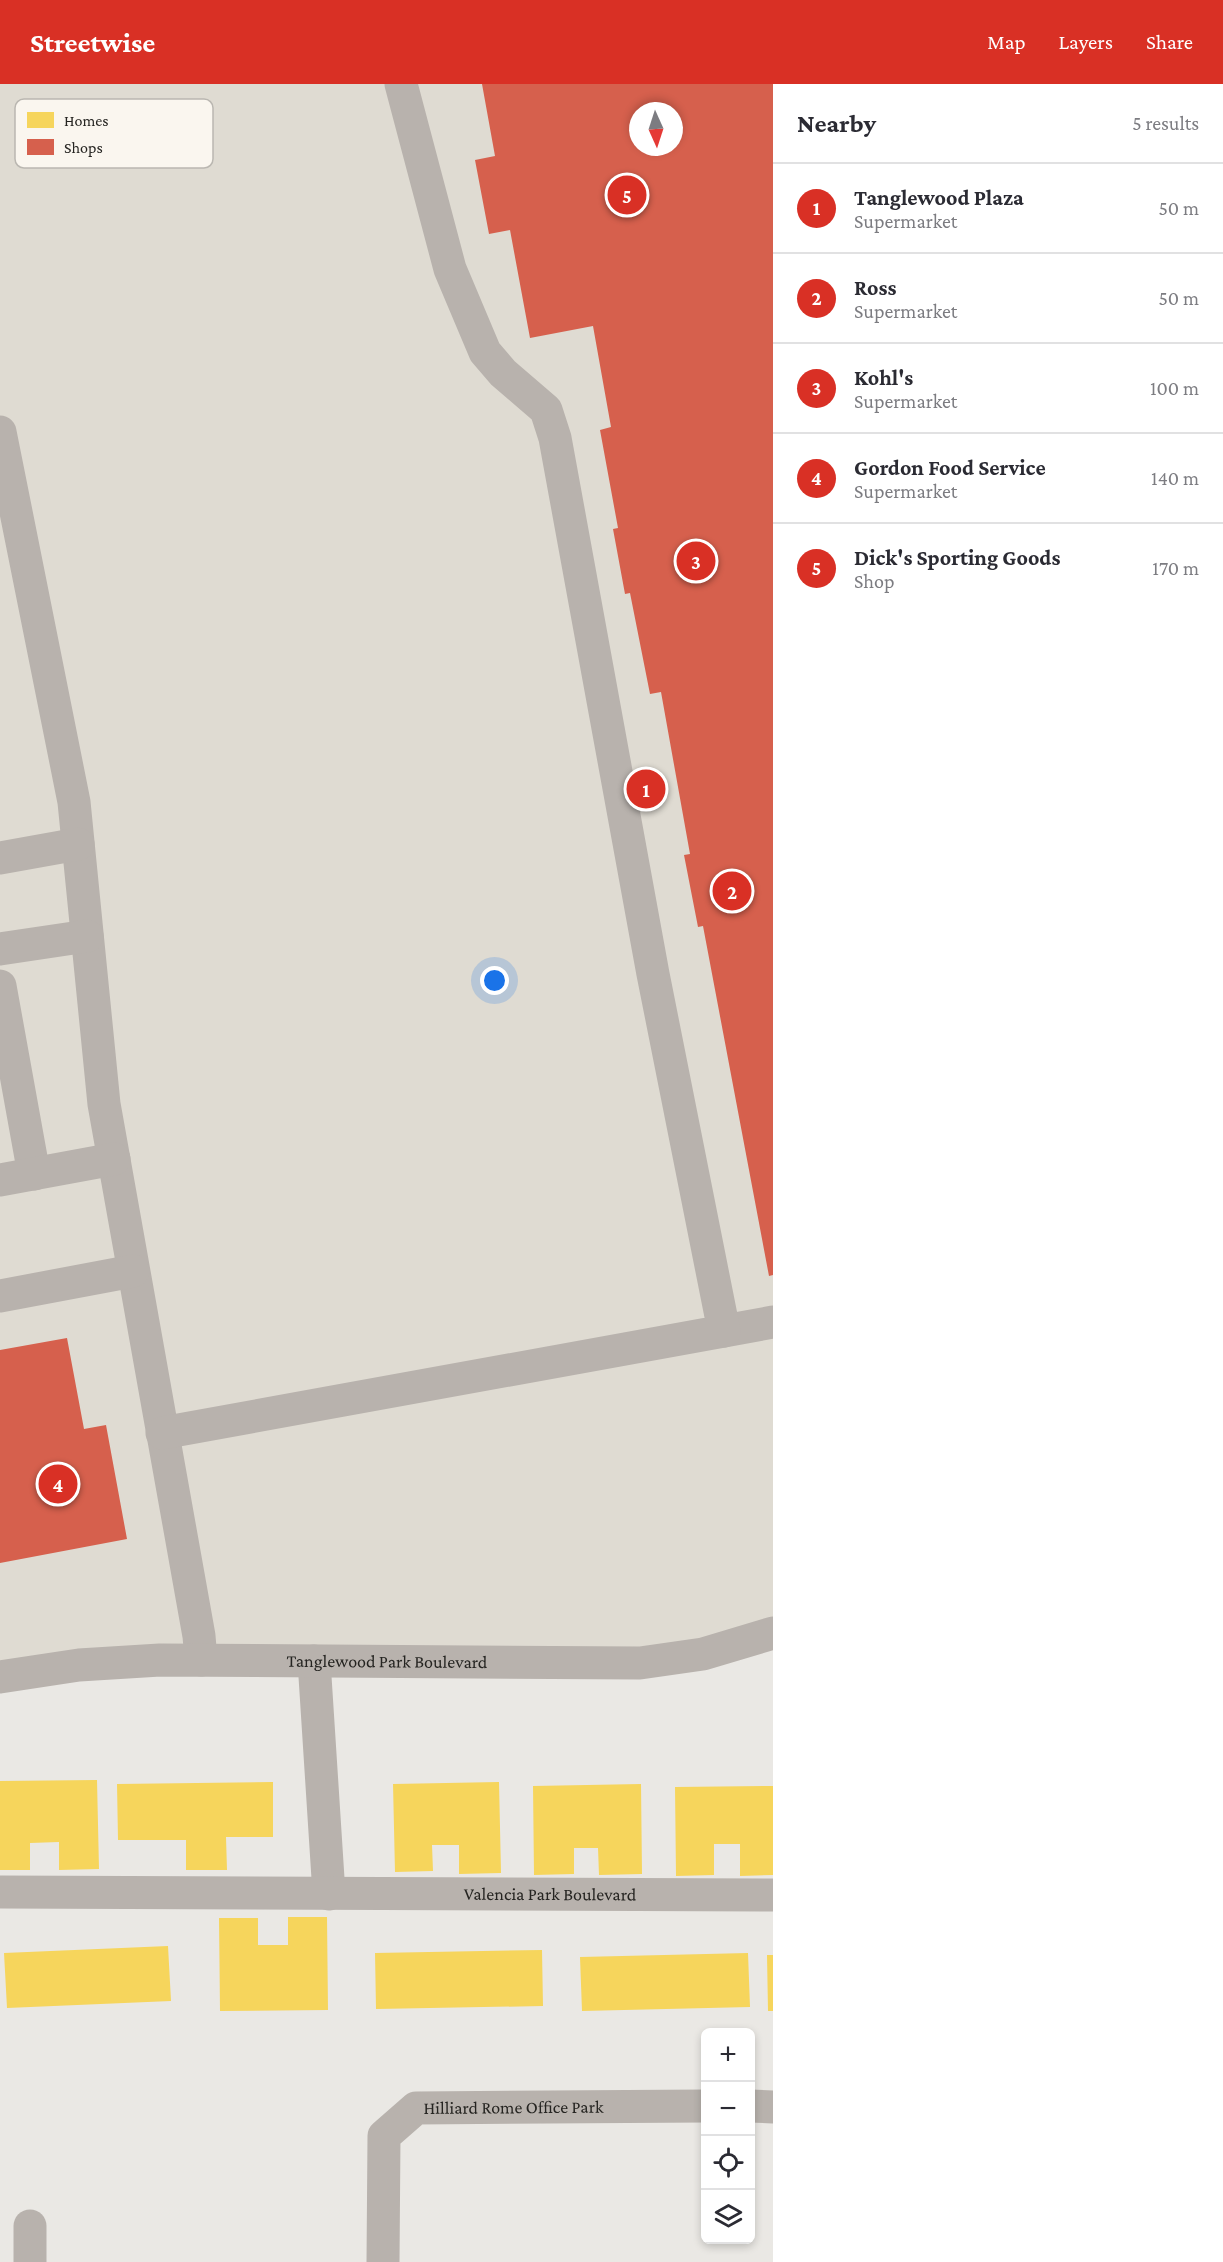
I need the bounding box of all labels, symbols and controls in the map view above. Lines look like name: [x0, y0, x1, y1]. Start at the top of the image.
text: Streetwise: [30, 27, 155, 58]
text: Map: [987, 30, 1026, 54]
text: Layers: [1059, 30, 1113, 54]
text: Share: [1146, 30, 1193, 54]
legend: [15, 99, 213, 168]
north arrow: [629, 102, 683, 156]
text: Nearby: [797, 109, 876, 138]
text: Homes: [64, 112, 109, 129]
text: 5 results: [1132, 112, 1199, 134]
text: Shops: [64, 139, 103, 157]
pin: 5: [608, 172, 646, 218]
text: Tanglewood Plaza: [854, 185, 1024, 210]
text: 1: [813, 197, 820, 219]
text: 50 m: [1158, 197, 1199, 219]
text: Supermarket: [854, 210, 957, 232]
text: Ross: [854, 275, 896, 300]
text: 2: [811, 287, 822, 309]
text: 50 m: [1158, 287, 1199, 309]
text: Supermarket: [854, 300, 957, 322]
text: Kohl's: [854, 365, 913, 390]
text: 3: [812, 377, 821, 399]
text: 100 m: [1150, 377, 1199, 399]
text: Supermarket: [854, 390, 957, 412]
text: Gordon Food Service: [854, 455, 1046, 480]
text: 4: [811, 467, 822, 489]
text: 140 m: [1151, 467, 1199, 489]
text: Supermarket: [854, 480, 957, 502]
pin: 3: [676, 538, 716, 584]
text: Dick's Sporting Goods: [854, 545, 1060, 570]
text: 5: [812, 557, 821, 579]
text: 170 m: [1152, 557, 1199, 579]
text: Shop: [854, 570, 895, 592]
pin: 1: [626, 766, 666, 812]
pin: 2: [712, 868, 752, 914]
your location: [480, 966, 509, 995]
pin: 4: [38, 1462, 78, 1506]
street label: Tanglewood Park Boulevard: [287, 1651, 488, 1672]
street label: Valencia Park Boulevard: [464, 1884, 637, 1904]
map controls: [701, 2028, 755, 2244]
button: +: [701, 2028, 755, 2082]
button: −: [701, 2082, 755, 2136]
street label: Hilliard Rome Office Park: [423, 2097, 604, 2118]
button: locate: [701, 2136, 755, 2190]
button: layers: [701, 2190, 755, 2244]

